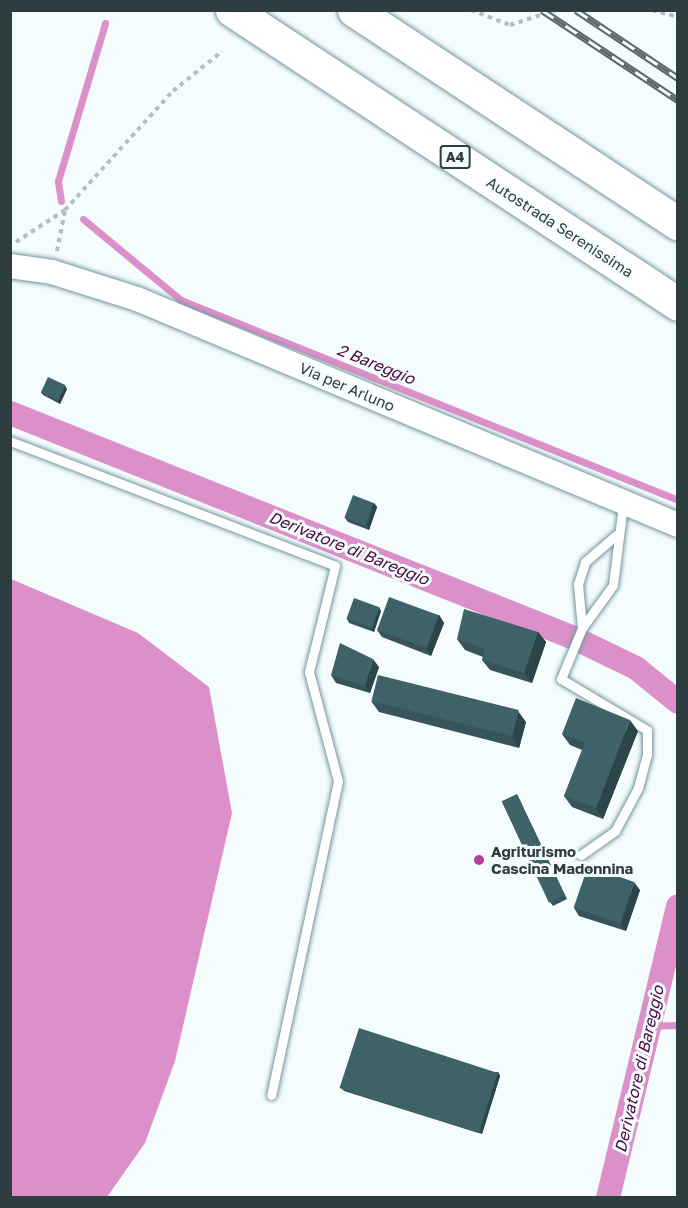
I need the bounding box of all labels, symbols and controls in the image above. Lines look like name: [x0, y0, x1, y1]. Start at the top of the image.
road number: A4: [438, 146, 472, 168]
street label: Autostrada Serenissima: [483, 173, 637, 281]
water label: 2 Bareggio: [334, 340, 418, 388]
street label: Via per Arluno: [297, 359, 397, 415]
water label: Derivatore di Bareggio: [266, 507, 432, 589]
place label: Agriturismo Cascina Madonnina: [491, 842, 633, 877]
marker: Agriturismo Cascina Madonnina: [472, 853, 486, 867]
water label: Derivatore di Bareggio: [610, 984, 668, 1154]

